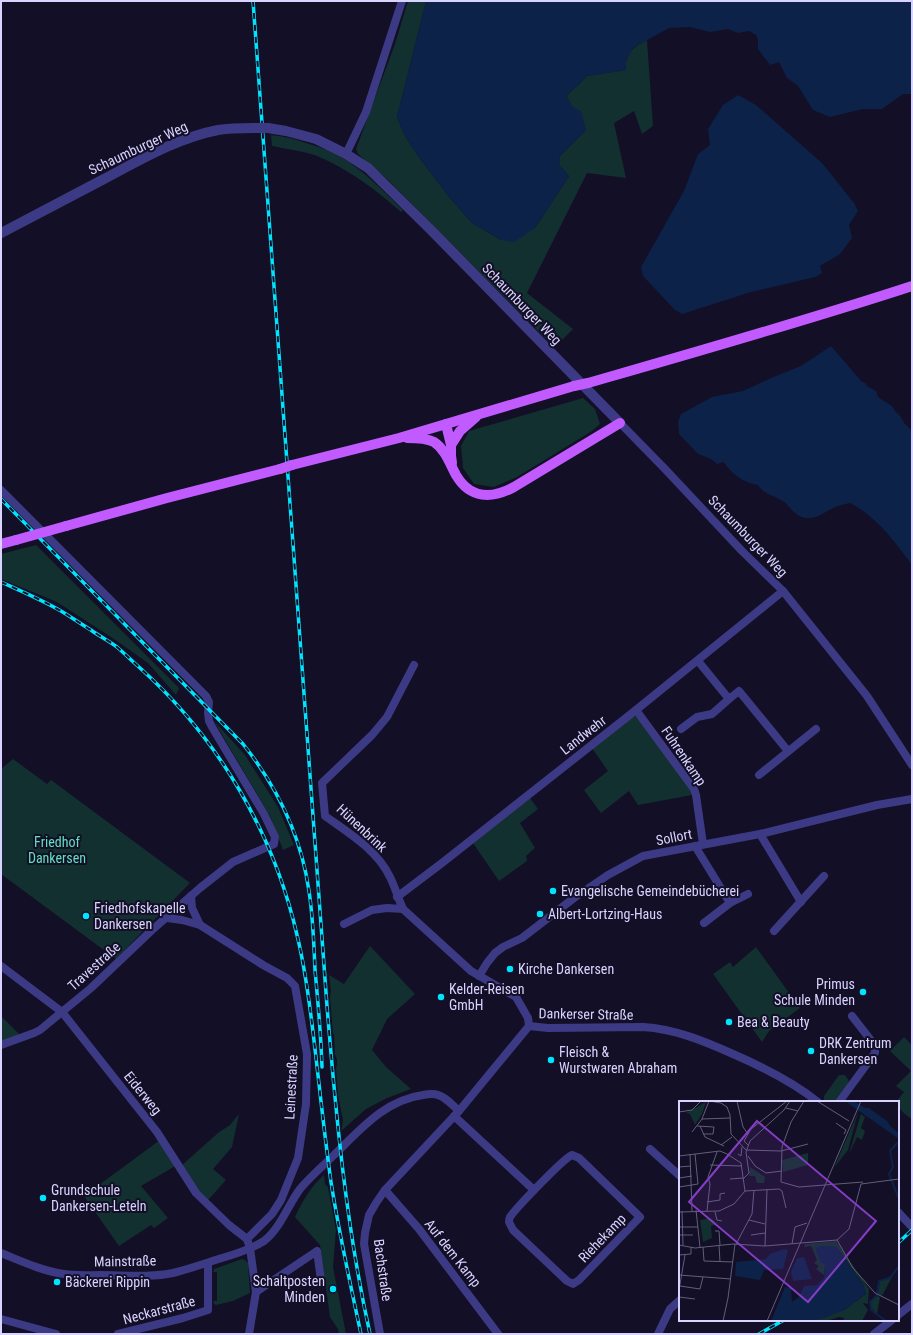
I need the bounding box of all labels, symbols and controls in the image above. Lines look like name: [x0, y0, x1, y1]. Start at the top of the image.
street label: Schaumburger Weg: [86, 118, 190, 178]
street label: Schaumburger Weg: [479, 260, 565, 348]
street label: Schaumburger Weg: [705, 492, 791, 580]
street label: Landwehr: [557, 712, 609, 758]
street label: Fuhrenkamp: [658, 723, 710, 789]
street label: Hünenbrink: [333, 801, 391, 856]
street label: Sollort: [655, 826, 693, 848]
park label: Friedhof Dankersen: [28, 834, 86, 866]
place label: Evangelische Gemeindebücherei: [561, 883, 739, 899]
marker: Evangelische Gemeindebücherei: [548, 886, 558, 896]
place label: Friedhofskapelle Dankersen: [94, 900, 186, 932]
place label: Albert-Lortzing-Haus: [548, 906, 662, 922]
marker: Albert-Lortzing-Haus: [535, 909, 545, 919]
marker: Friedhofskapelle Dankersen: [81, 911, 91, 921]
street label: Travestraße: [65, 938, 124, 994]
place label: Kirche Dankersen: [518, 961, 614, 977]
marker: Kirche Dankersen: [505, 964, 515, 974]
place label: Primus Schule Minden: [774, 976, 855, 1008]
place label: Kelder-Reisen GmbH: [449, 981, 524, 1013]
marker: Primus Schule Minden: [858, 987, 868, 997]
marker: Kelder-Reisen GmbH: [436, 992, 446, 1002]
street label: Dankerser Straße: [538, 1005, 634, 1023]
place label: Bea & Beauty: [737, 1014, 810, 1030]
marker: Bea & Beauty: [724, 1017, 734, 1027]
place label: DRK Zentrum Dankersen: [819, 1035, 892, 1067]
place label: Fleisch & Wurstwaren Abraham: [559, 1044, 677, 1076]
marker: DRK Zentrum Dankersen: [806, 1046, 816, 1056]
street label: Leinestraße: [281, 1054, 301, 1120]
marker: Fleisch & Wurstwaren Abraham: [546, 1055, 556, 1065]
street label: Eiderweg: [121, 1068, 165, 1118]
inset map: [679, 1101, 899, 1321]
place label: Grundschule Dankersen-Leteln: [51, 1182, 147, 1214]
marker: Grundschule Dankersen-Leteln: [38, 1193, 48, 1203]
street label: Riehekamp: [575, 1210, 629, 1265]
street label: Auf dem Kamp: [422, 1216, 484, 1290]
street label: Bachstraße: [371, 1238, 395, 1303]
street label: Mainstraße: [94, 1252, 157, 1270]
place label: Schaltposten Minden: [253, 1273, 325, 1305]
place label: Bäckerei Rippin: [65, 1274, 150, 1290]
marker: Bäckerei Rippin: [52, 1277, 62, 1287]
marker: Schaltposten Minden: [328, 1284, 338, 1294]
street label: Neckarstraße: [121, 1293, 197, 1327]

